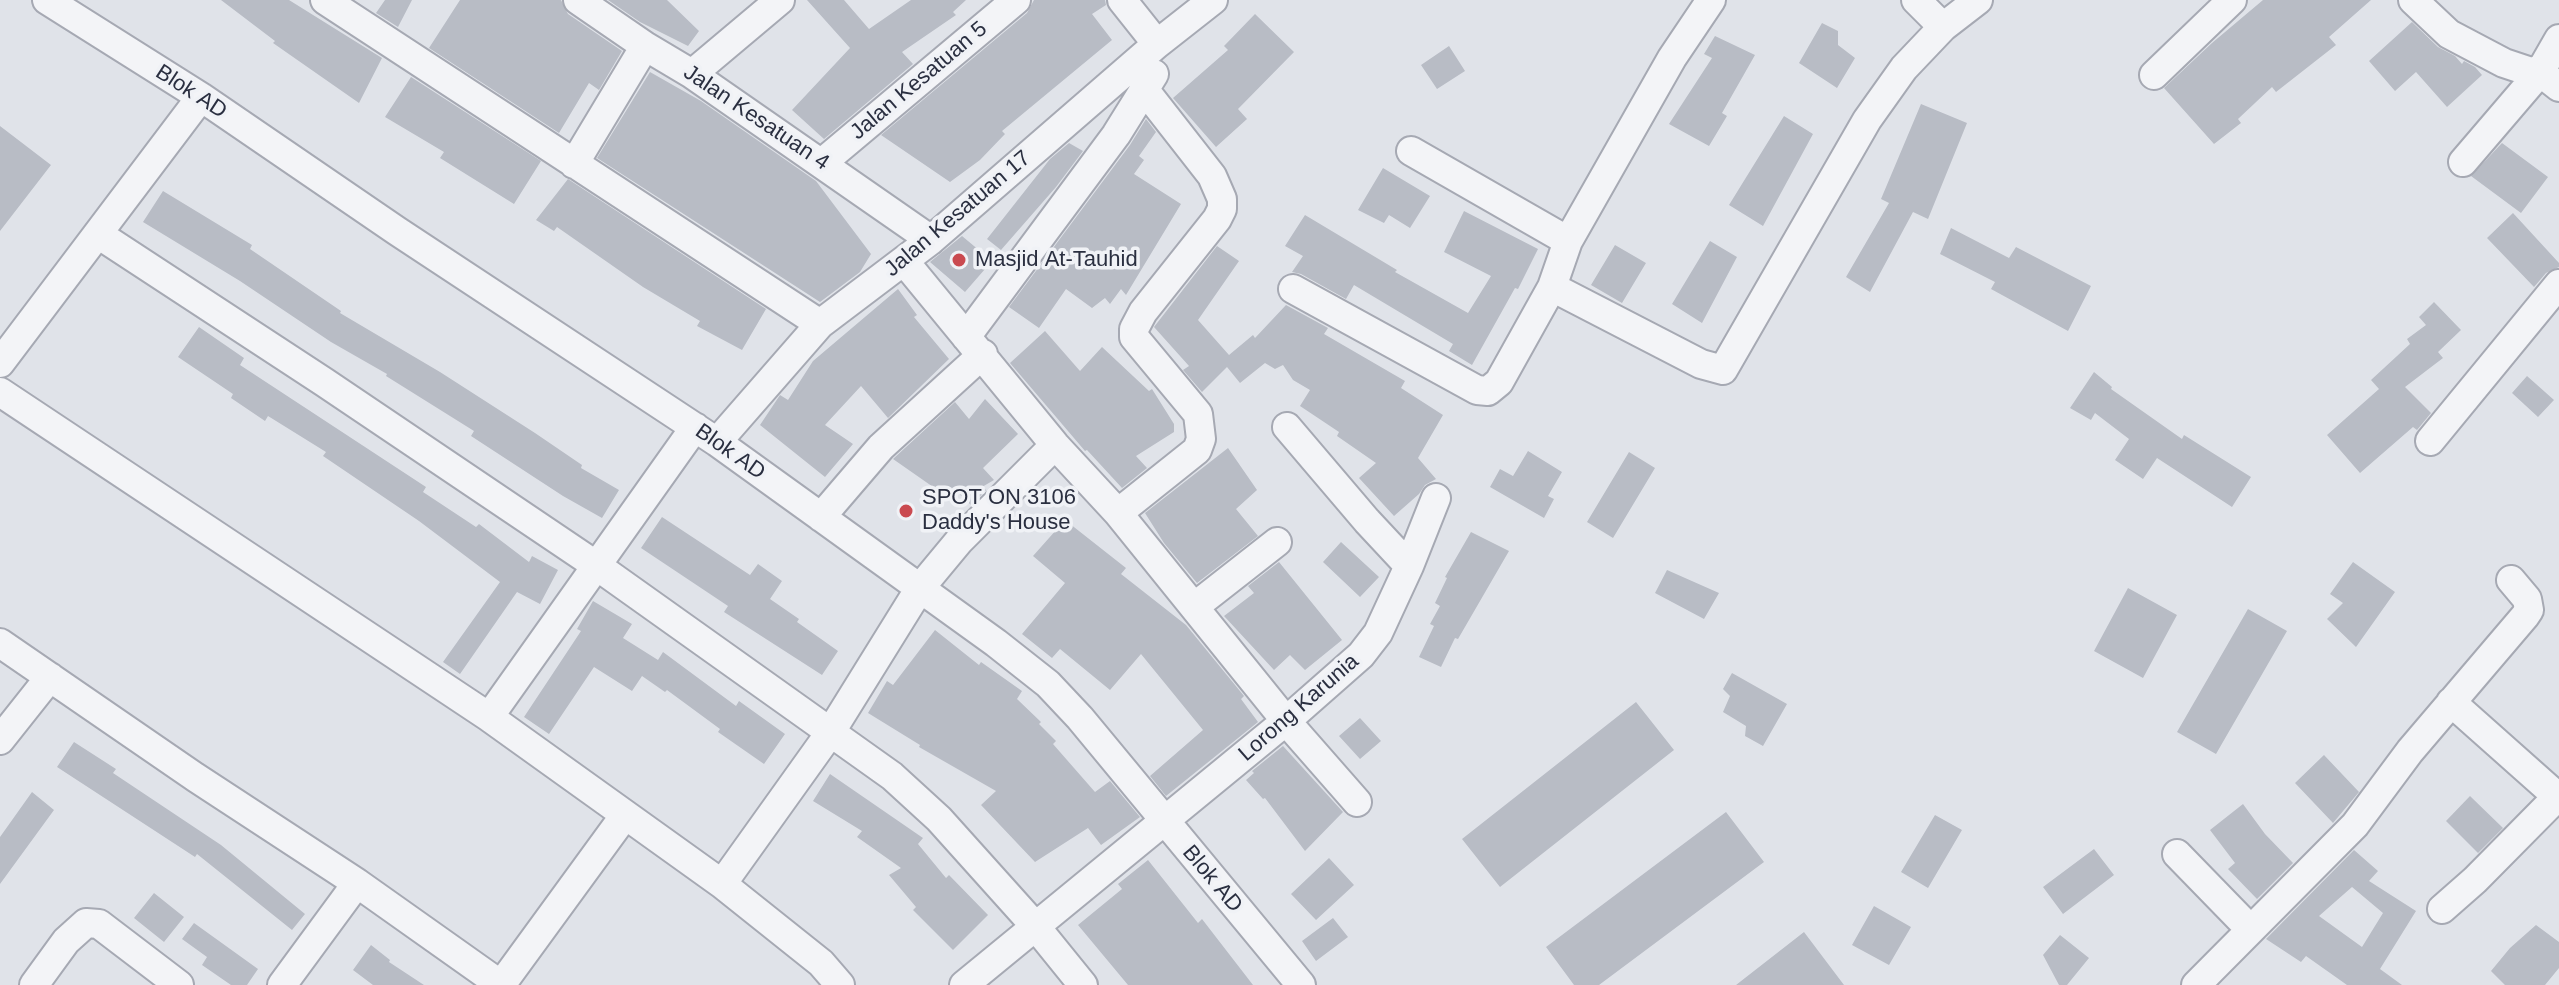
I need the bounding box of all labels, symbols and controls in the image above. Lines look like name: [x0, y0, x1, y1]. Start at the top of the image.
street label: Jalan Kesatuan 5: [845, 16, 993, 146]
street label: Blok AD: [150, 59, 232, 125]
street label: Jalan Kesatuan 4: [678, 60, 834, 176]
street label: Jalan Kesatuan 17: [880, 145, 1036, 283]
place label: Masjid At-Tauhid: [975, 247, 1138, 273]
marker: Masjid At-Tauhid: [950, 251, 968, 269]
street label: Blok AD: [690, 418, 770, 486]
place label: SPOT ON 3106 Daddy's House: [922, 485, 1076, 536]
marker: SPOT ON 3106 Daddy's House: [897, 502, 915, 520]
street label: Lorong Karunia: [1234, 649, 1364, 767]
street label: Blok AD: [1176, 840, 1248, 918]

